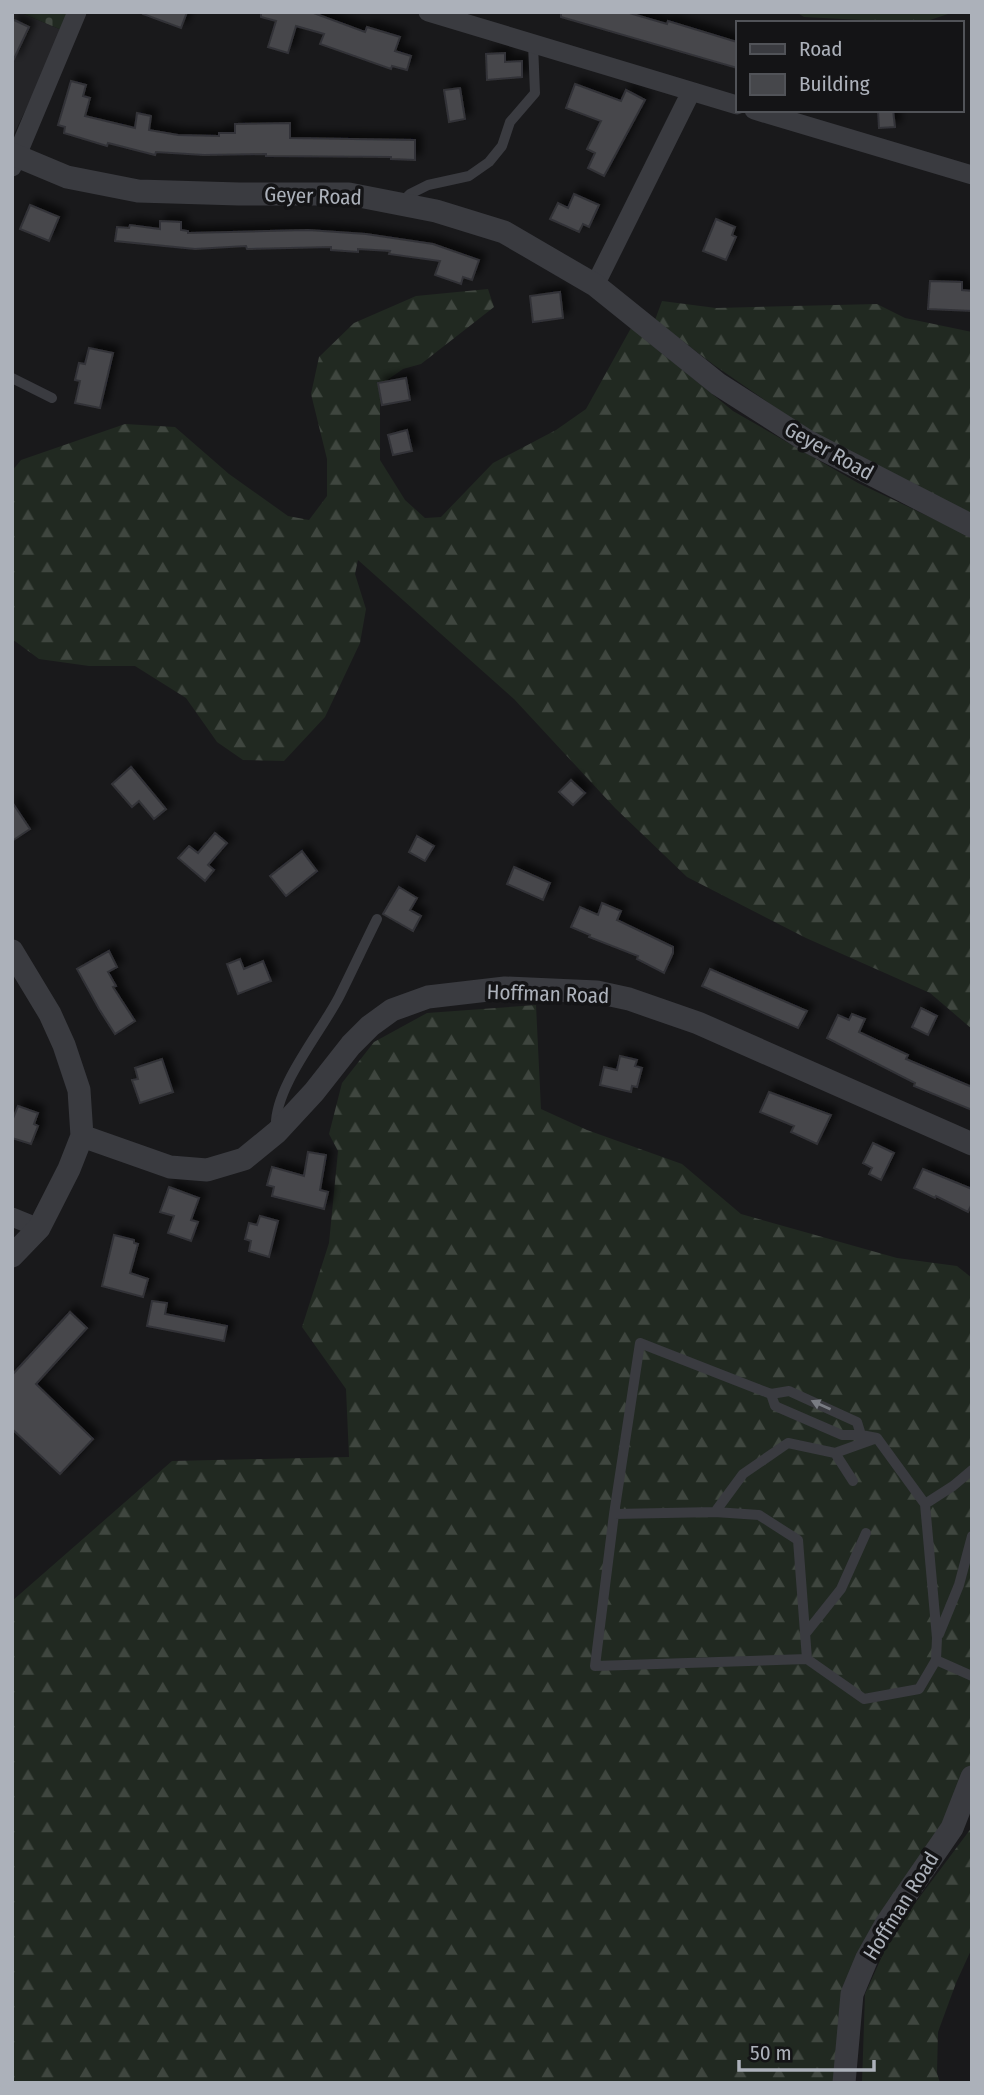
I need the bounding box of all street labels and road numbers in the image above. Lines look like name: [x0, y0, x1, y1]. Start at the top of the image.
street label: Geyer Road: [264, 181, 362, 211]
street label: Geyer Road: [780, 416, 878, 486]
street label: Hoffman Road: [486, 979, 610, 1009]
street label: Hoffman Road: [857, 1847, 945, 1965]

